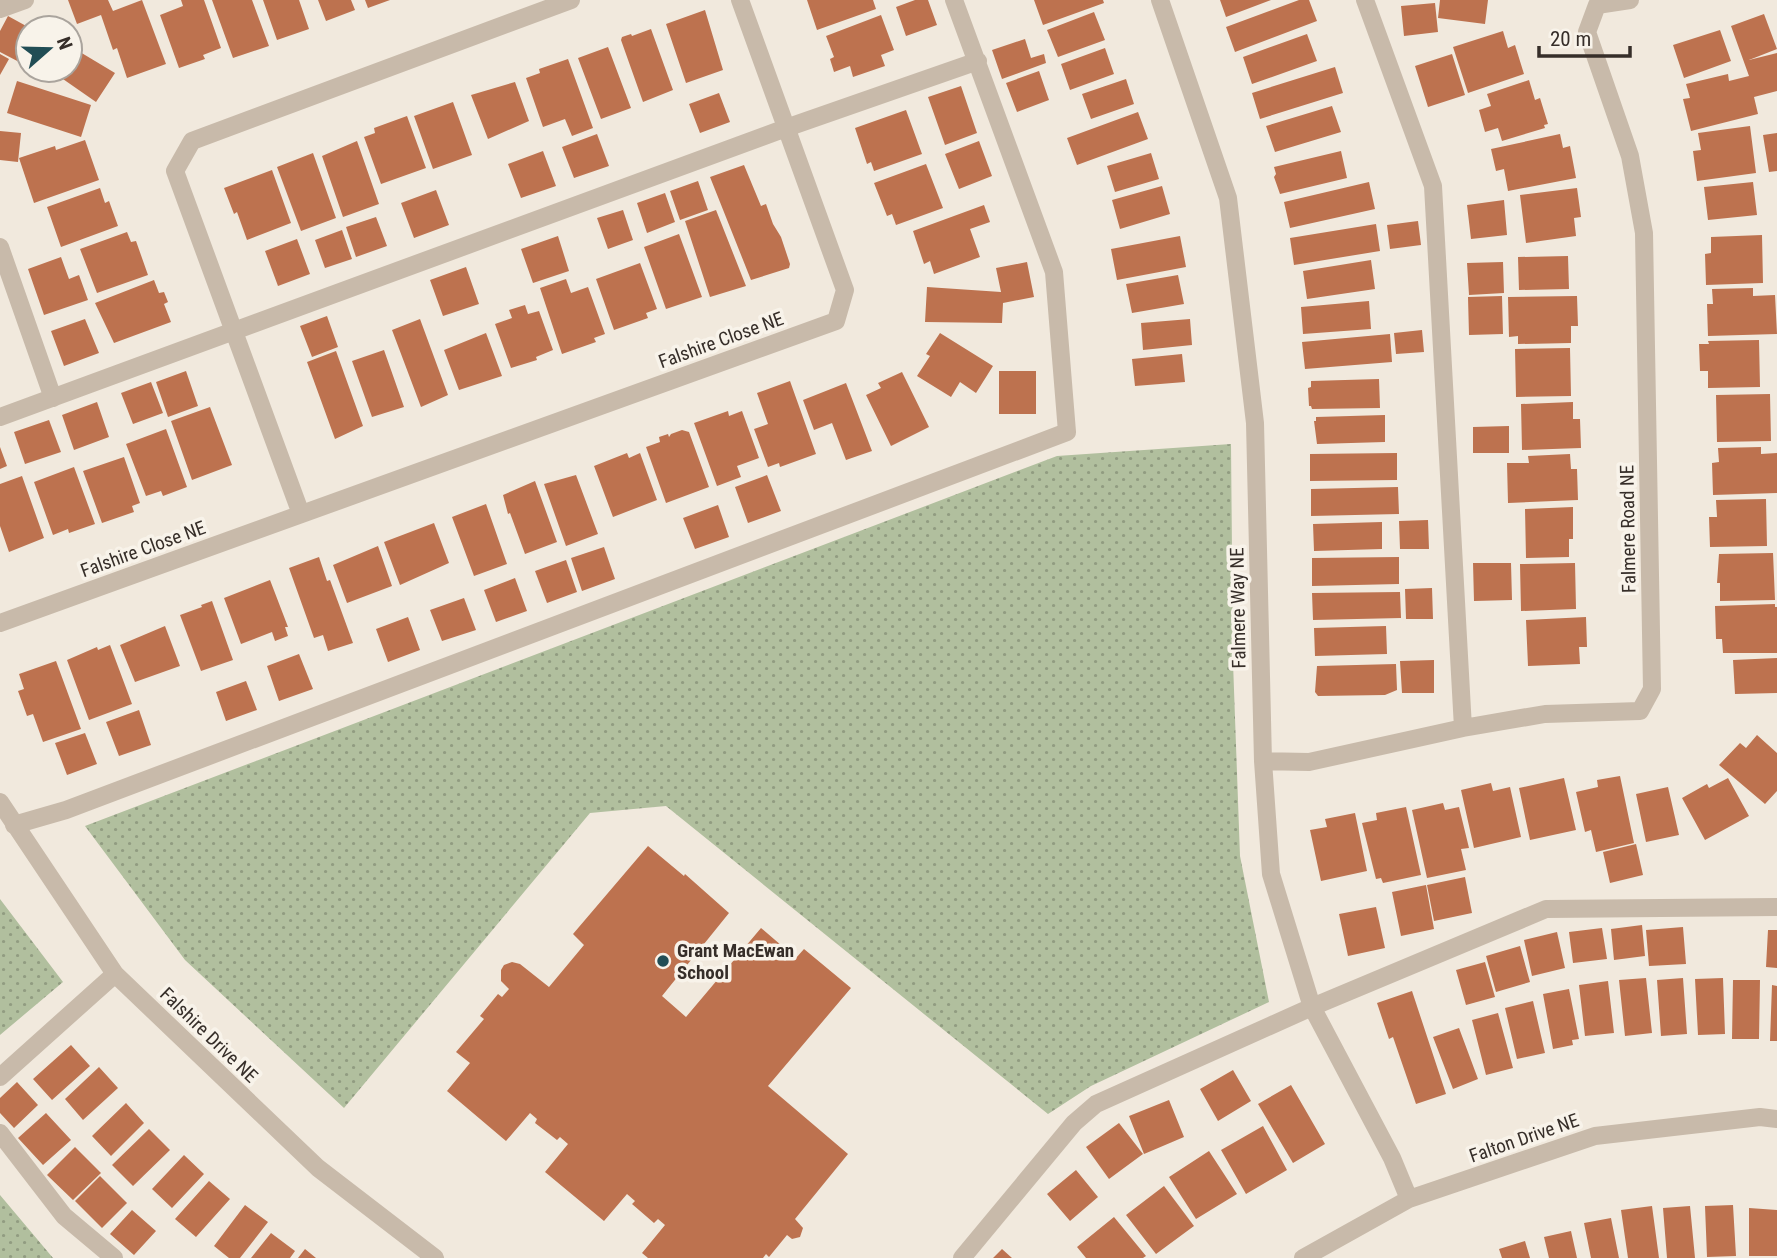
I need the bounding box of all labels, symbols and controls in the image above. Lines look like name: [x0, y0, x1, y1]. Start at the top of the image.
north arrow: [14, 14, 84, 84]
scale bar: [1539, 14, 1630, 58]
text: 20 m: [1550, 27, 1591, 51]
text: N: [52, 34, 77, 53]
street label: Falshire Close NE: [655, 307, 787, 373]
street label: Falmere Road NE: [1615, 465, 1641, 593]
street label: Falshire Close NE: [77, 516, 209, 582]
street label: Falmere Way NE: [1225, 547, 1251, 669]
place label: Grant MacEwan School: [677, 939, 794, 984]
marker: Grant MacEwan School: [655, 953, 671, 969]
street label: Falshire Drive NE: [155, 983, 263, 1087]
street label: Falton Drive NE: [1466, 1109, 1582, 1167]

